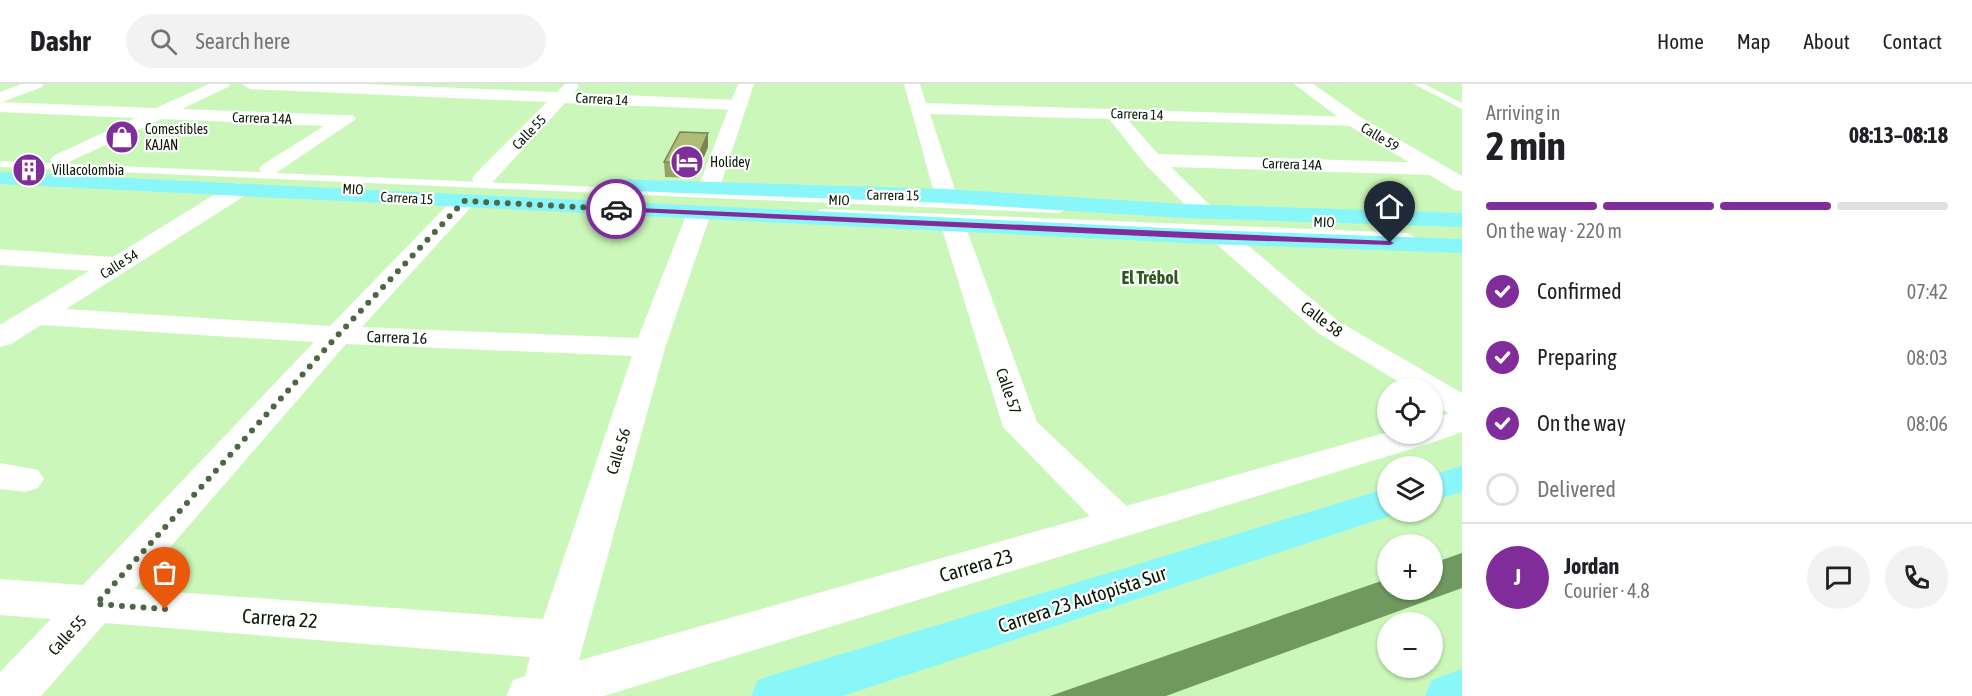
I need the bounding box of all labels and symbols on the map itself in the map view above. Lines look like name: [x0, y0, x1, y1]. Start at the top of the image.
street label: Carrera 14: [575, 90, 629, 108]
street label: Carrera 14: [1110, 105, 1164, 123]
street label: Carrera 14A: [232, 109, 292, 127]
street label: Calle 55: [509, 112, 549, 152]
shop icon: Comestibles KAJAN: [104, 119, 140, 155]
street label: Calle 59: [1358, 119, 1402, 155]
place label: Comestibles KAJAN: [145, 121, 208, 153]
hotel icon: Holidey: [669, 144, 705, 180]
building icon: Villacolombia: [11, 152, 47, 188]
place label: Holidey: [710, 154, 750, 170]
street label: Carrera 14A: [1262, 155, 1322, 173]
place label: Villacolombia: [52, 162, 124, 178]
courier: [586, 179, 646, 239]
street label: MIO: [342, 180, 364, 198]
pin: [1364, 181, 1415, 243]
street label: Carrera 15: [866, 187, 920, 203]
street label: Carrera 15: [380, 189, 434, 207]
street label: MIO: [828, 192, 850, 208]
street label: MIO: [1313, 214, 1335, 230]
street label: Calle 54: [97, 246, 141, 282]
district label: El Trébol: [1122, 267, 1179, 288]
street label: Calle 58: [1298, 298, 1346, 340]
street label: Carrera 16: [366, 327, 428, 347]
street label: Calle 57: [993, 366, 1025, 416]
street label: Calle 56: [602, 426, 634, 476]
street label: Carrera 23: [937, 544, 1015, 586]
pin: [139, 547, 190, 609]
street label: Carrera 23 Autopista Sur: [995, 561, 1170, 637]
street label: Carrera 22: [242, 604, 318, 632]
street label: Calle 55: [44, 612, 90, 658]

